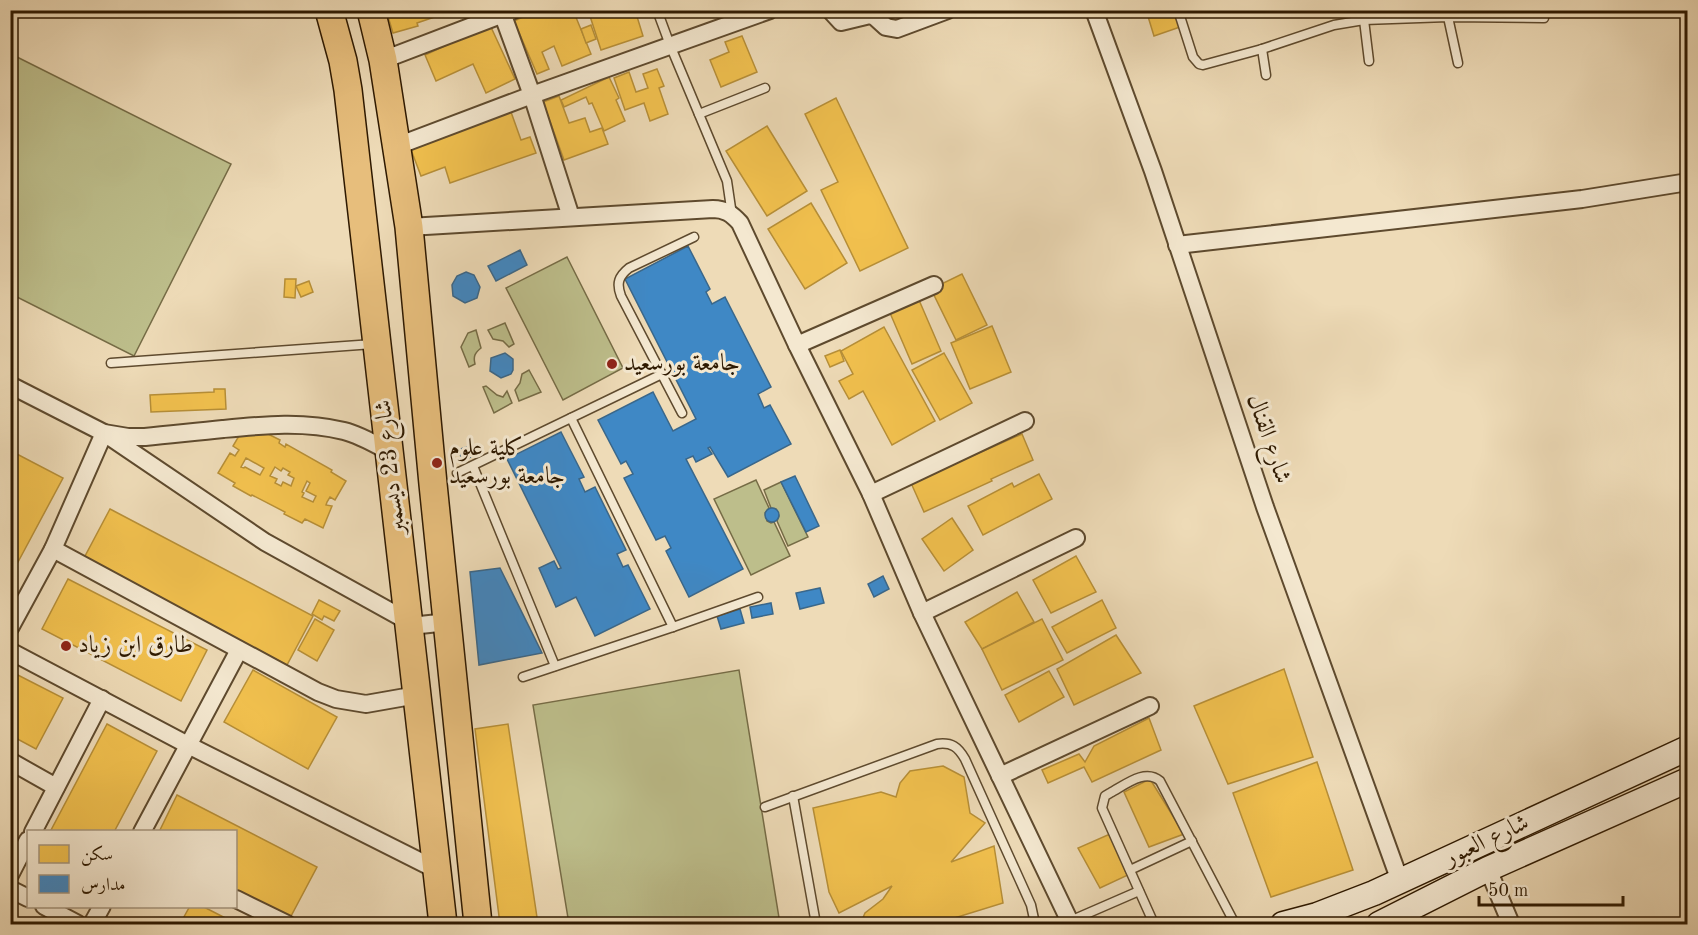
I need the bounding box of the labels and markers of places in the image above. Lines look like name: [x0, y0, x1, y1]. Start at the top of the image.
place label: جامعة بورسعيد: [624, 352, 740, 377]
marker: جامعة بورسعيد: [605, 357, 619, 371]
place label: كلية علوم جامعة بورسعيد: [449, 436, 565, 490]
marker: كلية علوم جامعة بورسعيد: [430, 456, 444, 470]
place label: طارق ابن زياد: [78, 634, 193, 659]
marker: طارق ابن زياد: [59, 639, 73, 653]

